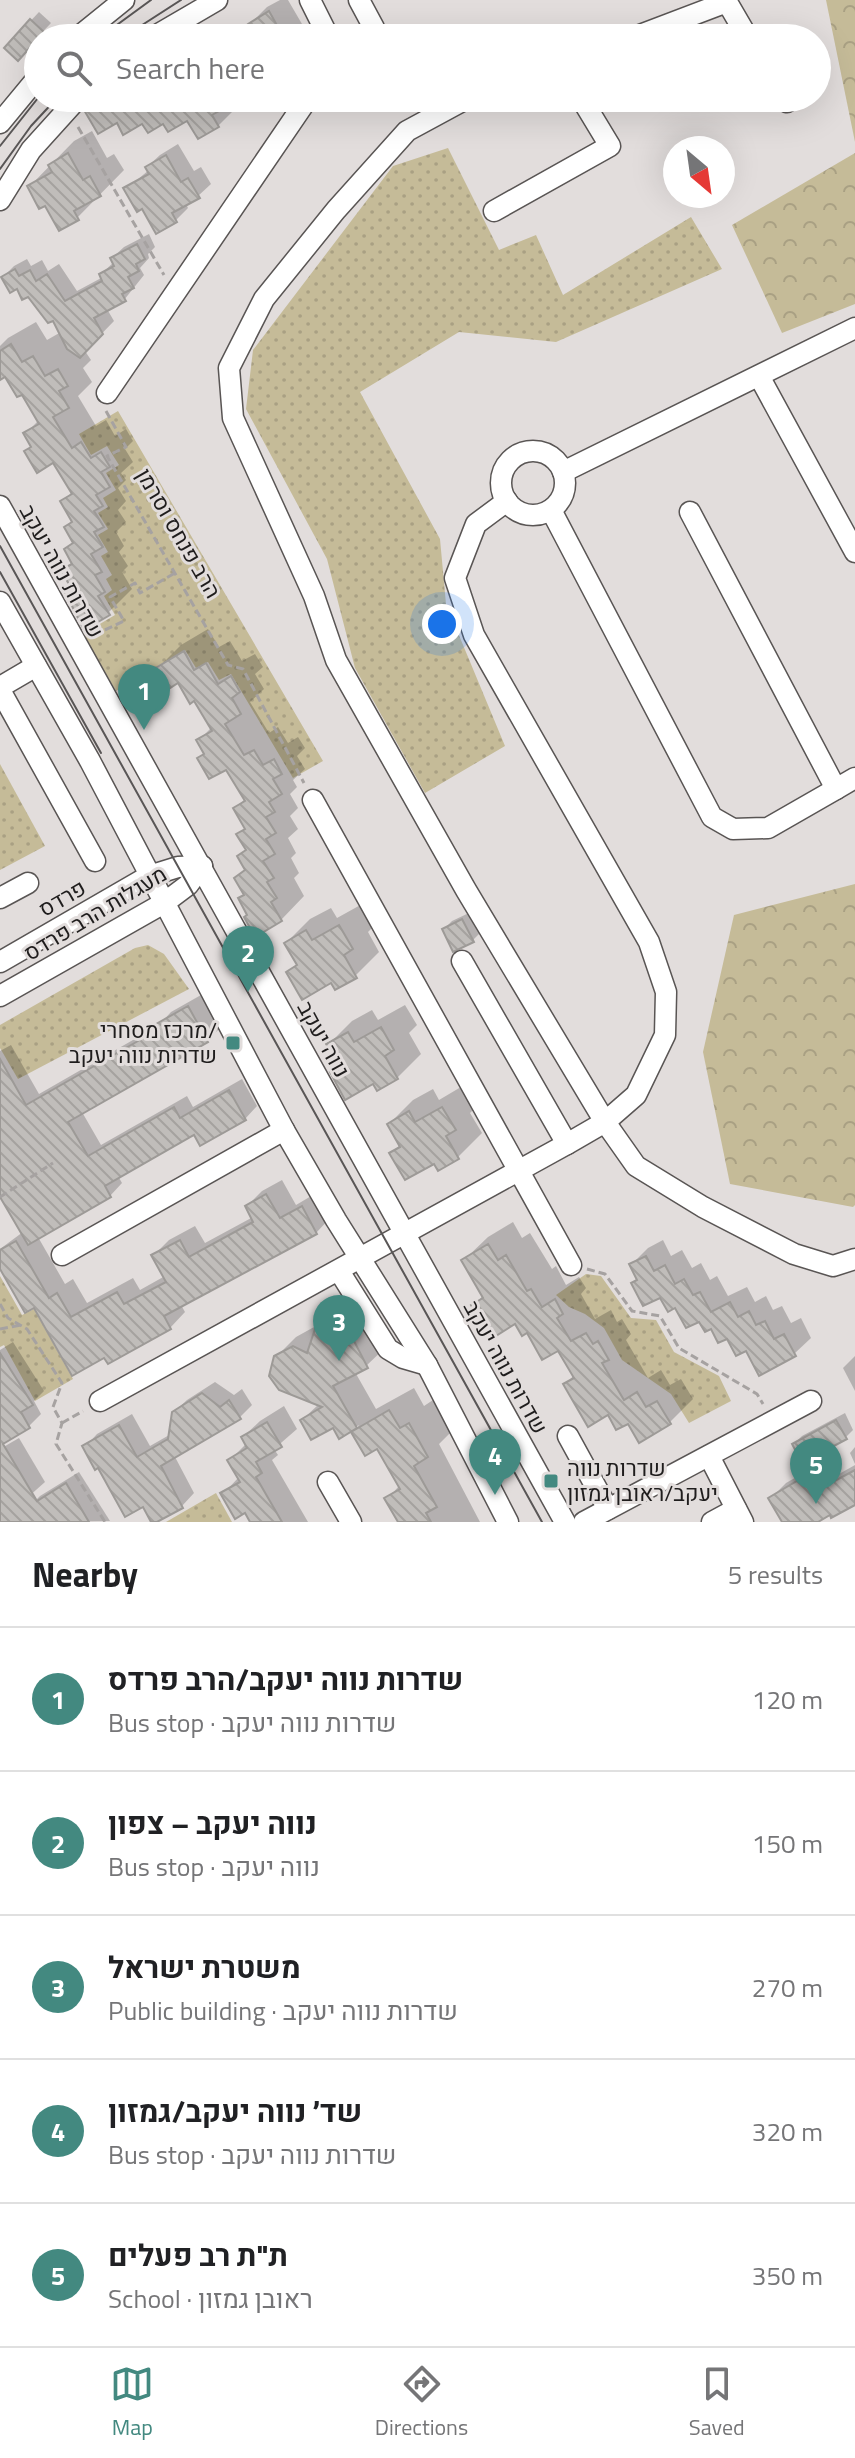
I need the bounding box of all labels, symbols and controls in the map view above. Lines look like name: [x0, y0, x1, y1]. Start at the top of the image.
search box: [24, 24, 831, 112]
text: Search here: [116, 45, 265, 91]
icon: search: [52, 46, 96, 90]
north arrow: [663, 136, 735, 208]
street label: הרב פנחס וסרמן: [128, 461, 230, 605]
street label: שדרות נווה יעקב: [11, 498, 113, 644]
your location: [422, 604, 462, 644]
pin: 1: [118, 664, 170, 730]
street label: מעגלות הרב פרדס: [17, 857, 173, 969]
street label: פרדס: [32, 871, 92, 925]
pin: 2: [222, 926, 274, 992]
street label: נווה יעקב: [289, 994, 359, 1084]
place label: מרכז מסחרי/ שדרות נווה יעקב: [69, 1013, 217, 1072]
marker: מרכז מסחרי/ שדרות נווה יעקב: [224, 1034, 242, 1052]
street label: שדרות נווה יעקב: [455, 1294, 557, 1440]
pin: 3: [313, 1295, 365, 1361]
pin: 4: [469, 1429, 521, 1495]
pin: 5: [790, 1438, 842, 1504]
place label: שדרות נווה יעקב/ראובן גמזון: [567, 1451, 718, 1510]
marker: שדרות נווה יעקב/ראובן גמזון: [542, 1472, 560, 1490]
text: Nearby: [32, 1548, 138, 1600]
text: 5 results: [728, 1555, 823, 1594]
text: שדרות נווה יעקב/הרב פרדס: [108, 1656, 463, 1702]
text: 1: [51, 1680, 65, 1719]
text: 120 m: [752, 1680, 823, 1719]
text: Bus stop · שדרות נווה יעקב: [108, 1703, 396, 1742]
text: נווה יעקב – צפון: [108, 1800, 317, 1846]
text: 2: [51, 1824, 65, 1863]
text: 150 m: [752, 1824, 823, 1863]
text: Bus stop · נווה יעקב: [108, 1847, 320, 1886]
text: משטרת ישראל: [108, 1944, 301, 1990]
text: 3: [51, 1968, 65, 2007]
text: 270 m: [752, 1968, 823, 2007]
text: Public building · שדרות נווה יעקב: [108, 1991, 458, 2030]
text: שד׳ נווה יעקב/גמזון: [108, 2088, 362, 2134]
text: 4: [51, 2112, 65, 2151]
text: 320 m: [752, 2112, 823, 2151]
text: Bus stop · שדרות נווה יעקב: [108, 2135, 396, 2174]
text: ת"ת רב פעלים: [108, 2232, 288, 2278]
text: 5: [51, 2256, 65, 2295]
text: 350 m: [752, 2256, 823, 2295]
text: School · ראובן גמזון: [108, 2279, 313, 2318]
tab: Map: [110, 2362, 154, 2444]
tab: Directions: [375, 2362, 468, 2444]
tab: Saved: [689, 2362, 745, 2444]

